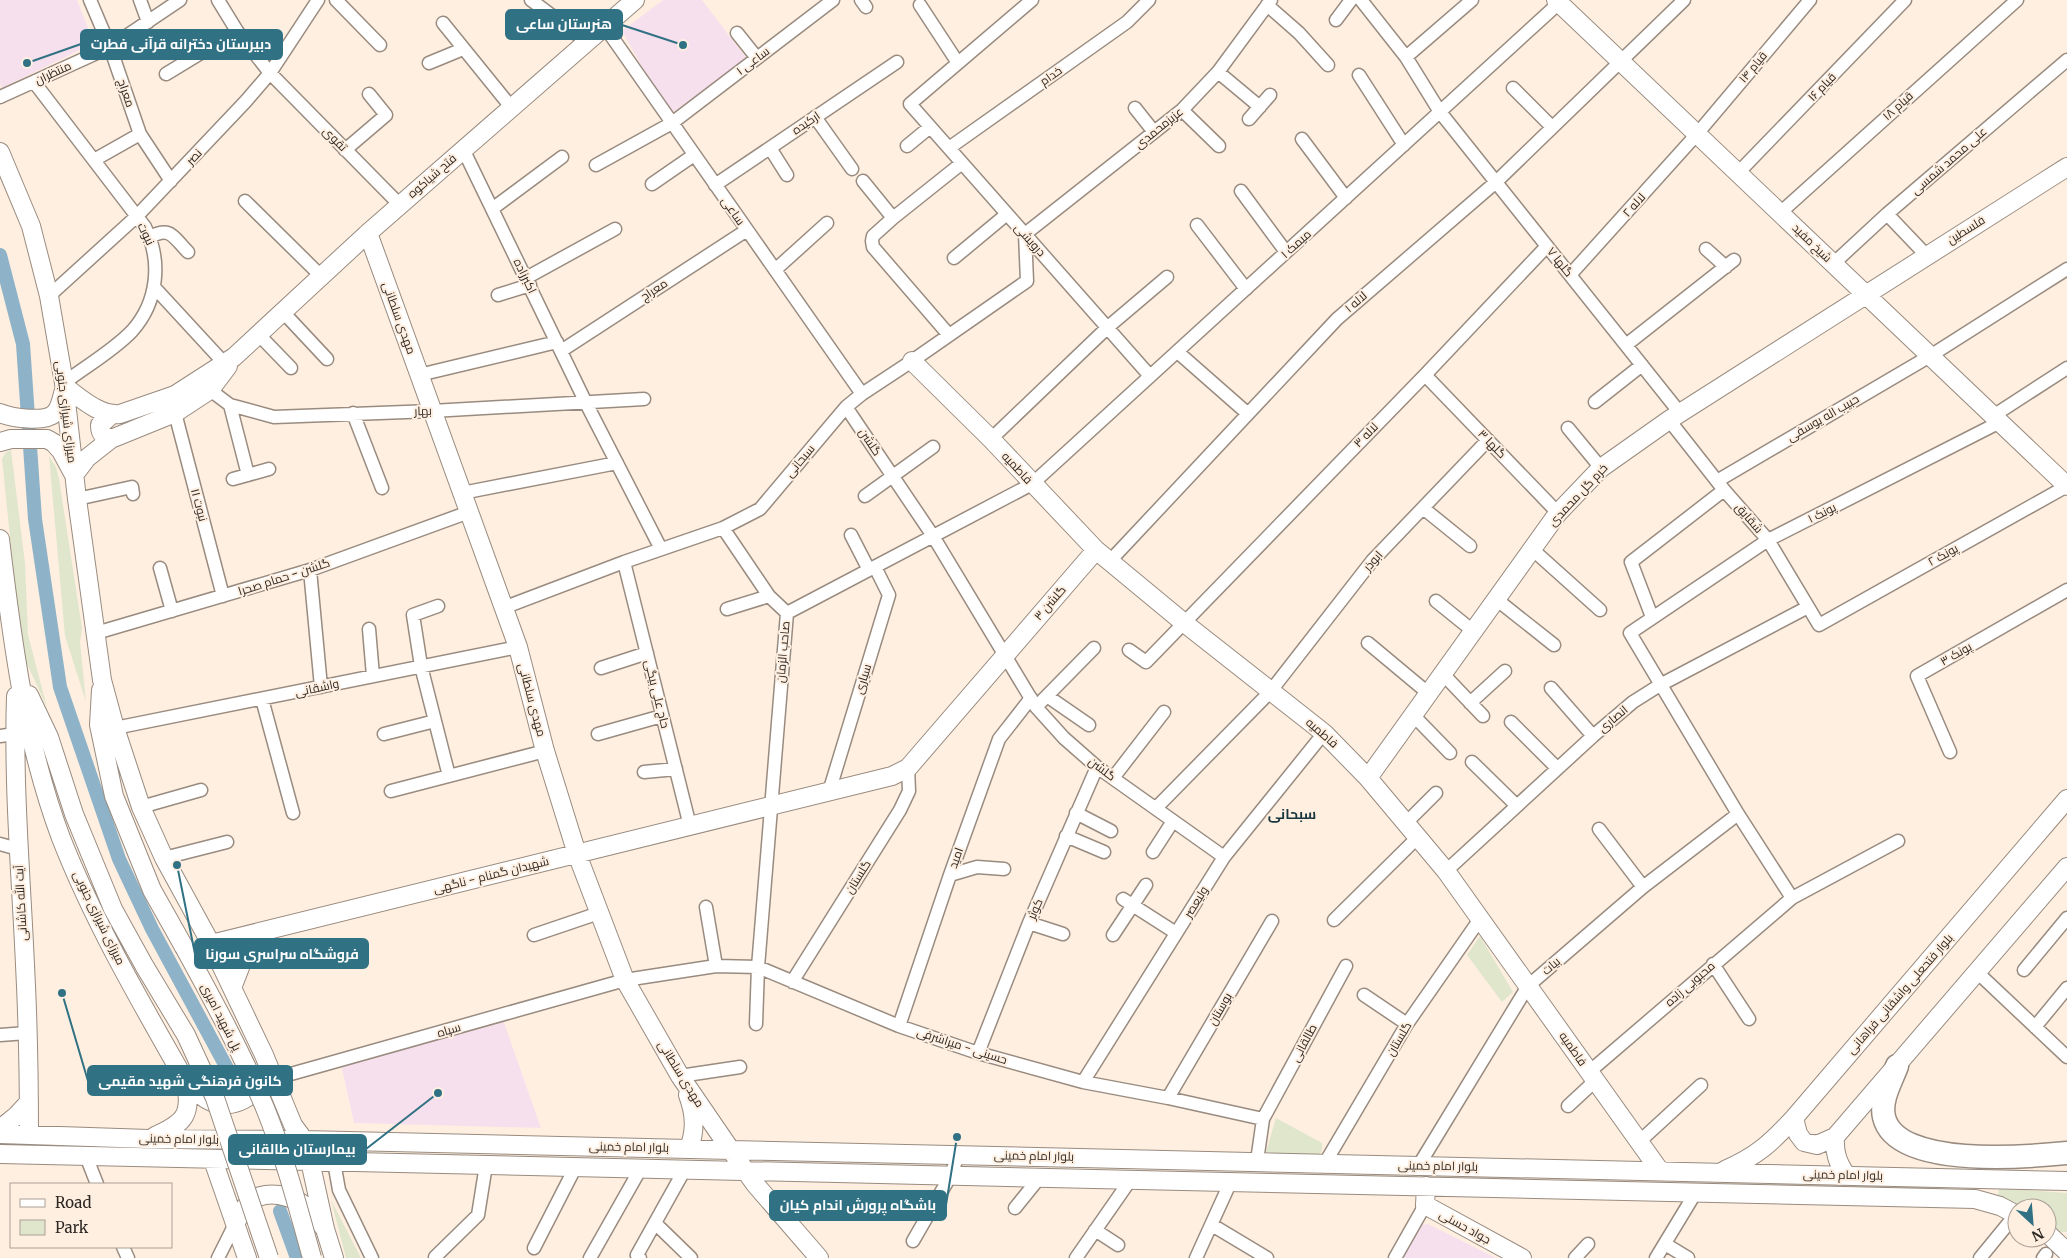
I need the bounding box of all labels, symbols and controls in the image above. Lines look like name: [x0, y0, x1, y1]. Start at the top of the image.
callout: هنرستان ساعی: [506, 10, 622, 39]
text: هنرستان ساعی: [516, 15, 612, 33]
callout: دبیرستان دخترانه قرآنی فطرت: [81, 30, 282, 59]
text: دبیرستان دخترانه قرآنی فطرت: [91, 35, 271, 53]
street label: ساعی ۱: [733, 43, 772, 78]
street label: قیام ۱۴: [1735, 48, 1771, 86]
street label: منتظران: [32, 58, 73, 87]
street label: خدام: [1037, 63, 1065, 89]
street label: قیام ۱۶: [1804, 69, 1840, 105]
street label: معراج: [114, 77, 138, 109]
street label: قیام ۱۸: [1879, 88, 1917, 124]
street label: عزیزمحمدی: [1132, 104, 1186, 152]
street label: ارکیده: [789, 108, 823, 137]
street label: تقوی: [320, 123, 351, 155]
street label: علی محمد شمسی: [1908, 124, 1990, 198]
street label: نصر: [182, 145, 205, 169]
street label: فتح شیاکوه: [404, 150, 460, 202]
street label: لاله ۲: [1619, 190, 1648, 220]
street label: ساعی: [718, 194, 749, 228]
street label: فلسطین: [1944, 212, 1988, 247]
street label: نبوت: [135, 220, 158, 247]
street label: درویشی: [1012, 220, 1049, 260]
street label: شیخ مفید: [1789, 220, 1835, 266]
street label: میمک ۱: [1277, 226, 1314, 261]
street label: گلها ۷: [1544, 244, 1577, 280]
street label: اکبرزاده: [511, 256, 540, 296]
street label: معراج: [637, 275, 671, 305]
street label: مهدی سلطانی: [379, 280, 419, 356]
street label: لاله ۱: [1341, 288, 1370, 315]
street label: میرزای شیرازی جنوبی: [53, 360, 80, 464]
street label: حبیب اله یوسفی: [1784, 391, 1862, 444]
street label: بهار: [413, 403, 432, 418]
street label: لاله ۳: [1350, 419, 1381, 450]
street label: گلشن: [856, 425, 885, 458]
street label: گلها ۳: [1475, 426, 1510, 461]
street label: سبحانی: [782, 441, 818, 480]
street label: فاطمیه: [999, 449, 1036, 487]
street label: خرم گل محمدی: [1545, 460, 1611, 530]
street label: نبوت ۱۱: [188, 487, 211, 523]
street label: پونک ۱: [1805, 499, 1840, 528]
street label: شقایق: [1732, 500, 1767, 536]
street label: پونک ۲: [1925, 540, 1962, 571]
street label: ابوذر: [1359, 547, 1386, 575]
street label: گلشن - حمام صحرا: [236, 555, 332, 599]
street label: گلشن ۳: [1030, 582, 1069, 623]
street label: صاحب الزمان: [772, 620, 793, 684]
street label: پونک ۳: [1937, 638, 1976, 670]
street label: حاج علی بیگی: [641, 658, 673, 730]
street label: مهدی سلطانی: [515, 661, 550, 738]
street label: سیاری: [851, 662, 874, 696]
street label: واشقانی: [293, 676, 340, 699]
street label: انصاری: [1595, 702, 1631, 735]
street label: فاطمیه: [1303, 714, 1342, 751]
street label: گلشن: [1086, 753, 1119, 784]
district label: سبحانی: [1268, 805, 1316, 823]
street label: امید: [945, 845, 966, 870]
street label: شهیدان گمنام - ناگهی: [431, 853, 551, 897]
street label: گلستان: [841, 857, 874, 896]
street label: آیت الله کاشانی: [11, 864, 30, 941]
street label: میرزای شیرازی جنوبی: [70, 868, 129, 967]
street label: ولیعصر: [1180, 883, 1211, 921]
street label: کوثر: [1023, 896, 1046, 922]
street label: بلوار فتحعلی واشقانی فراهانی: [1843, 930, 1956, 1057]
callout: فروشگاه سراسری سورنا: [195, 939, 368, 968]
text: فروشگاه سراسری سورنا: [205, 945, 359, 963]
street label: بیات: [1538, 953, 1563, 978]
street label: محبوبی زاده: [1662, 958, 1718, 1009]
street label: پل شهید امیری: [196, 980, 245, 1055]
street label: بوستان: [1204, 990, 1235, 1028]
street label: سپاه: [435, 1019, 463, 1041]
street label: گلستان: [1383, 1019, 1415, 1059]
street label: طالقانی: [1287, 1021, 1320, 1064]
street label: حسینی - میراشرفی: [915, 1024, 1009, 1067]
street label: فاطمیه: [1556, 1029, 1591, 1069]
street label: مهدی سلطانی: [655, 1038, 708, 1110]
callout: کانون فرهنگی شهید مقیمی: [88, 1066, 292, 1095]
text: کانون فرهنگی شهید مقیمی: [98, 1072, 282, 1090]
street label: بلوار امام خمینی: [139, 1130, 219, 1148]
callout: بیمارستان طالقانی: [229, 1135, 366, 1164]
street label: بلوار امام خمینی: [589, 1138, 669, 1156]
text: بیمارستان طالقانی: [238, 1140, 356, 1158]
street label: بلوار امام خمینی: [994, 1147, 1074, 1165]
street label: بلوار امام خمینی: [1398, 1157, 1478, 1175]
street label: بلوار امام خمینی: [1803, 1166, 1883, 1184]
legend: [10, 1183, 172, 1248]
callout: باشگاه پرورش اندام کیان: [770, 1191, 946, 1220]
text: Road: [55, 1193, 91, 1212]
text: باشگاه پرورش اندام کیان: [780, 1196, 936, 1216]
north arrow: [2007, 1198, 2057, 1248]
street label: جواد حسنی: [1437, 1206, 1494, 1247]
text: Park: [55, 1218, 89, 1237]
text: N: [2029, 1224, 2047, 1245]

